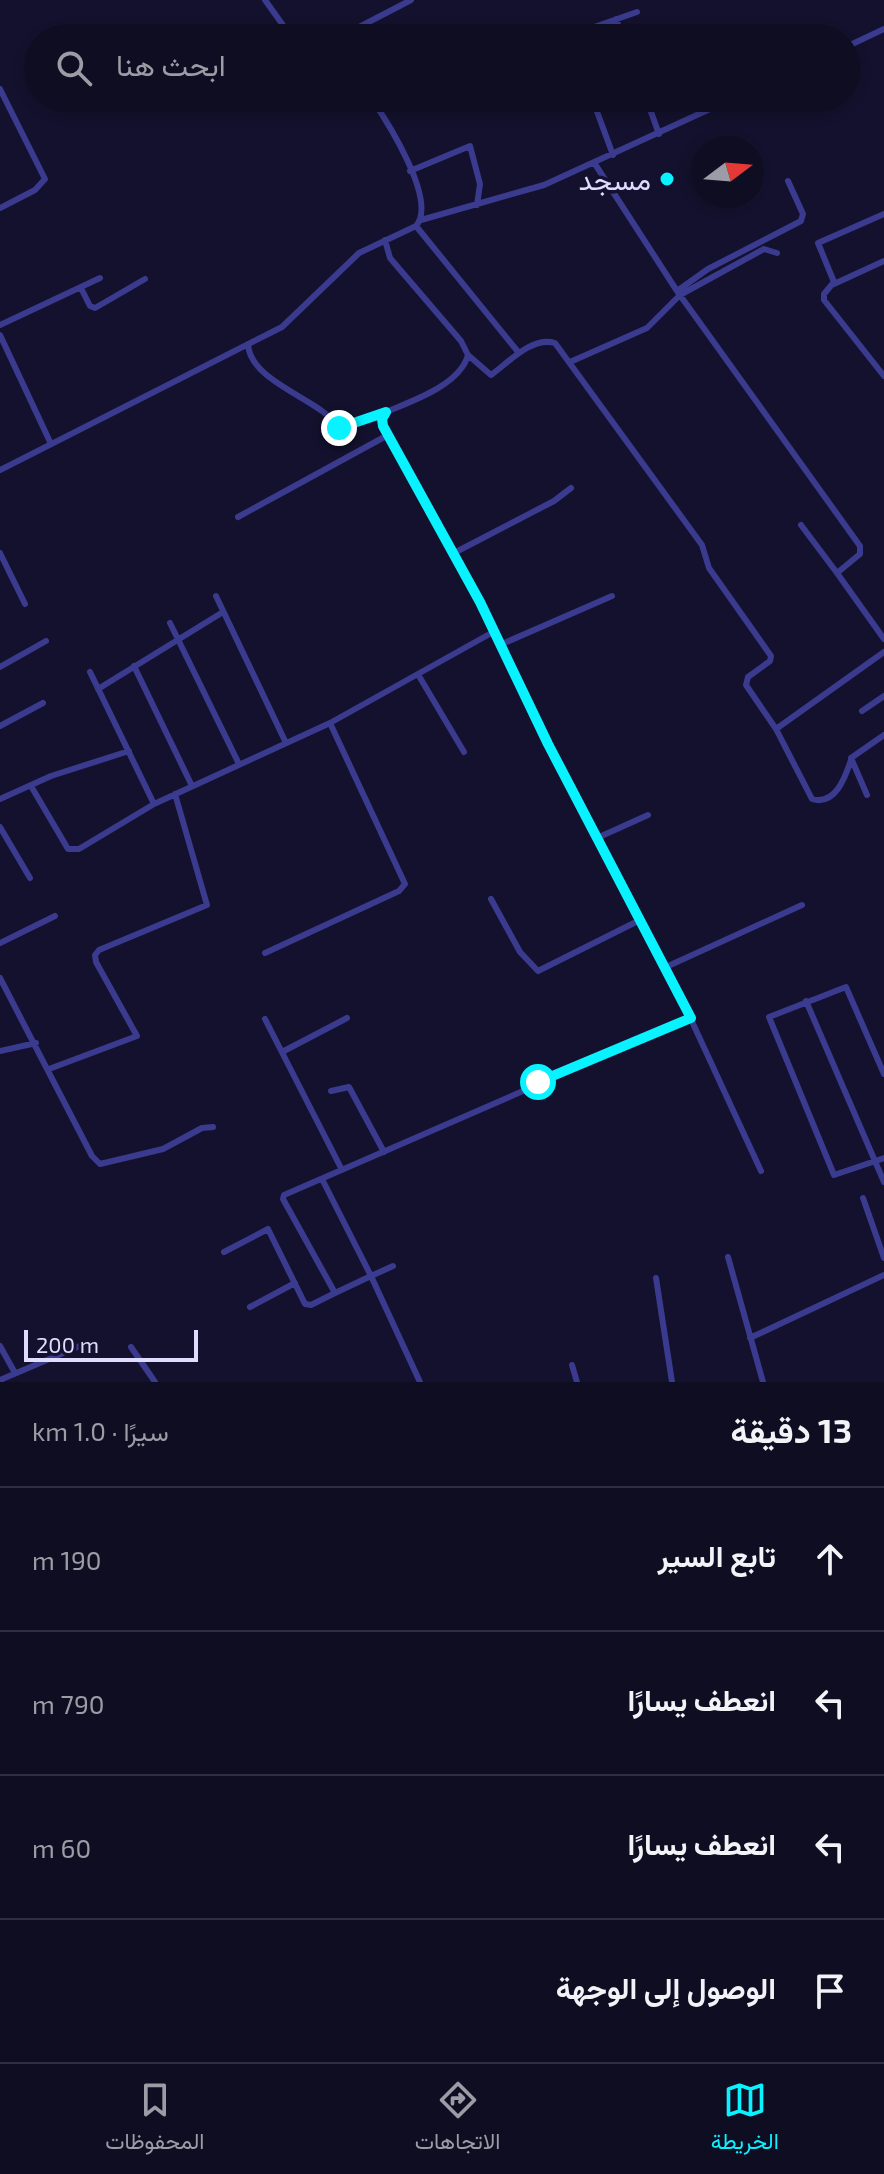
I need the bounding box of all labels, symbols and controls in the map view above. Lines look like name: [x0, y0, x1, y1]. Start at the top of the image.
search box: [24, 24, 860, 112]
icon: search: [52, 46, 96, 90]
text: ابحث هنا: [116, 46, 226, 82]
north arrow: [692, 136, 764, 208]
place label: مسجد: [578, 162, 651, 197]
marker: مسجد: [658, 170, 676, 188]
route end: [321, 410, 357, 446]
route start: [520, 1064, 556, 1100]
scale bar: [24, 1326, 198, 1362]
text: 200 m: [36, 1331, 99, 1357]
text: 13 دقيقة: [731, 1409, 852, 1450]
text: سيرًا · 1.0 km: [32, 1415, 169, 1446]
text: تابع السير: [658, 1537, 776, 1573]
icon: ahead: [808, 1537, 852, 1581]
text: 190 m: [32, 1544, 102, 1575]
text: انعطف يسارًا: [628, 1681, 776, 1717]
icon: left: [808, 1681, 852, 1725]
text: 790 m: [32, 1688, 104, 1719]
text: انعطف يسارًا: [628, 1825, 776, 1861]
icon: left: [808, 1825, 852, 1869]
text: 60 m: [32, 1832, 91, 1863]
text: الوصول إلى الوجهة: [556, 1969, 776, 2005]
icon: arrive: [808, 1969, 852, 2013]
tab: المحفوظات: [105, 2078, 204, 2161]
tab: الاتجاهات: [415, 2078, 500, 2161]
tab: الخريطة: [711, 2078, 779, 2161]

